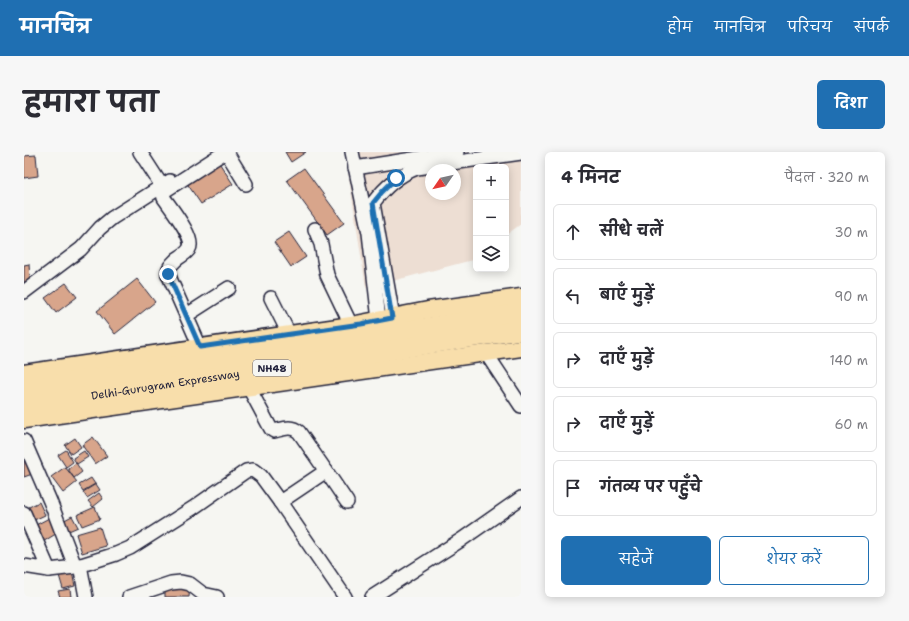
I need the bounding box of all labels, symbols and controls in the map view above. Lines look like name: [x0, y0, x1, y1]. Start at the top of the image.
text: मानचित्र: [20, 14, 91, 39]
text: होम: [668, 18, 692, 36]
text: मानचित्र: [714, 18, 766, 36]
text: परिचय: [788, 18, 832, 36]
text: संपर्क: [854, 18, 889, 36]
button: दिशा: [817, 80, 885, 129]
text: हमारा पता: [24, 83, 158, 121]
north arrow: [425, 164, 461, 200]
map controls: [473, 164, 509, 272]
button: +: [473, 164, 509, 200]
text: 4 मिनट: [561, 166, 620, 188]
route start: [387, 169, 405, 187]
text: पैदल · 320 m: [785, 169, 869, 186]
button: −: [473, 200, 509, 236]
icon: ahead: [562, 221, 584, 243]
text: सीधे चलें: [600, 221, 663, 241]
text: 30 m: [834, 224, 868, 241]
button: layers: [473, 236, 509, 272]
route end: [159, 265, 177, 283]
icon: left: [562, 285, 584, 307]
text: बाएँ मुड़ें: [600, 285, 654, 305]
text: 90 m: [834, 288, 868, 305]
icon: right: [562, 349, 584, 371]
text: दाएँ मुड़ें: [600, 349, 654, 369]
text: 140 m: [829, 352, 868, 369]
road number: NH48: [253, 360, 291, 376]
street label: Delhi-Gurugram Expressway: [90, 366, 241, 404]
icon: right: [562, 413, 584, 435]
text: दाएँ मुड़ें: [600, 413, 654, 433]
text: 60 m: [835, 416, 868, 433]
icon: arrive: [562, 477, 584, 499]
text: गंतव्य पर पहुँचे: [600, 477, 702, 497]
button: सहेजें: [561, 536, 711, 585]
button: शेयर करें: [719, 536, 869, 585]

